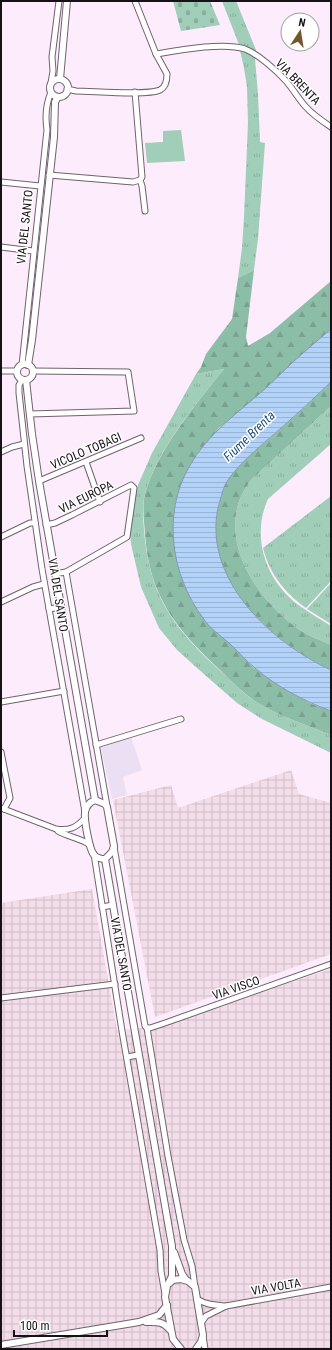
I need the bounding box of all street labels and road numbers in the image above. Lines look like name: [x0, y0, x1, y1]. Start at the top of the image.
street label: VIA BRENTA: [273, 56, 323, 108]
street label: VIA DEL SANTO: [14, 189, 36, 265]
street label: VICOLO TOBAGI: [48, 430, 124, 472]
street label: VIA EUROPA: [57, 478, 115, 516]
street label: VIA DEL SANTO: [45, 557, 71, 633]
street label: VIA DEL SANTO: [108, 916, 134, 992]
street label: VIA VISCO: [210, 973, 262, 1003]
street label: VIA VOLTA: [250, 1276, 302, 1298]

